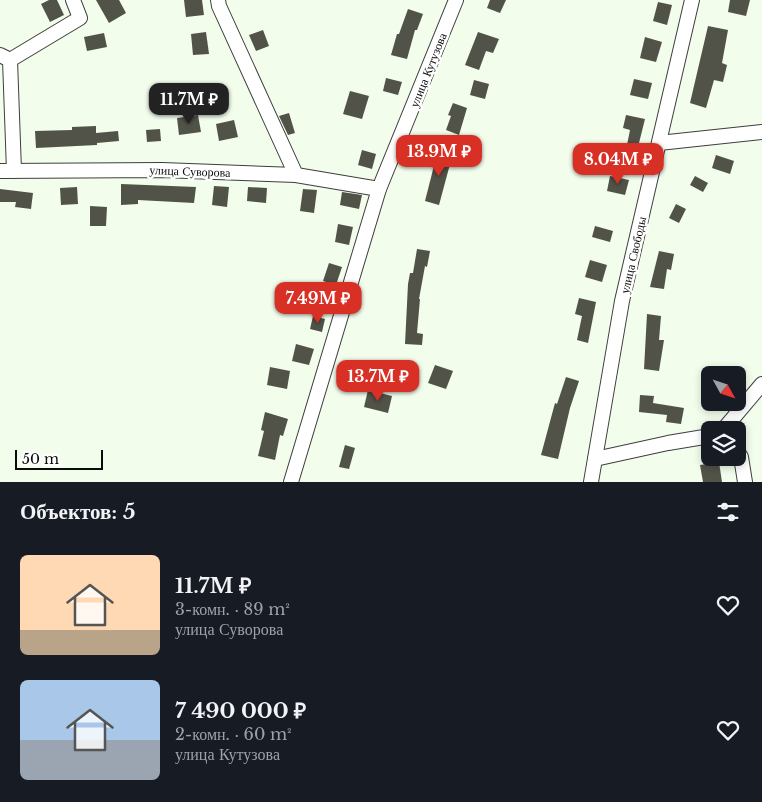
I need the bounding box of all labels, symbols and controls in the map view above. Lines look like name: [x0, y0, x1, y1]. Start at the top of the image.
street label: улица Кутузова: [406, 30, 450, 109]
pin: 11.7M ₽: [143, 82, 235, 125]
text: 11.7M ₽: [160, 89, 218, 109]
pin: 13.9M ₽: [393, 134, 485, 177]
text: 13.9M ₽: [407, 141, 471, 161]
pin: 8.04M ₽: [572, 142, 664, 185]
text: 8.04M ₽: [584, 149, 652, 169]
street label: улица Суворова: [149, 162, 232, 180]
street label: улица Свободы: [617, 215, 649, 295]
pin: 7.49M ₽: [272, 282, 364, 324]
text: 7.49M ₽: [286, 288, 350, 308]
pin: 13.7M ₽: [332, 360, 424, 402]
text: 13.7M ₽: [347, 366, 409, 386]
north arrow: [701, 366, 746, 411]
map controls: [701, 366, 746, 466]
button: layers: [701, 421, 746, 466]
scale bar: [15, 447, 102, 470]
text: 50 m: [22, 450, 59, 468]
icon: filters: [714, 498, 742, 526]
text: Объектов: 5: [20, 499, 135, 525]
text: 11.7M ₽: [175, 573, 251, 599]
icon: home: [60, 575, 120, 635]
icon: heart: [714, 591, 742, 619]
text: 3-комн. · 89 m²: [175, 599, 290, 619]
text: улица Суворова: [175, 619, 283, 639]
text: 7 490 000 ₽: [175, 698, 306, 724]
icon: home: [60, 700, 120, 760]
icon: heart: [714, 716, 742, 744]
text: 2-комн. · 60 m²: [175, 724, 292, 744]
text: улица Кутузова: [175, 744, 280, 764]

